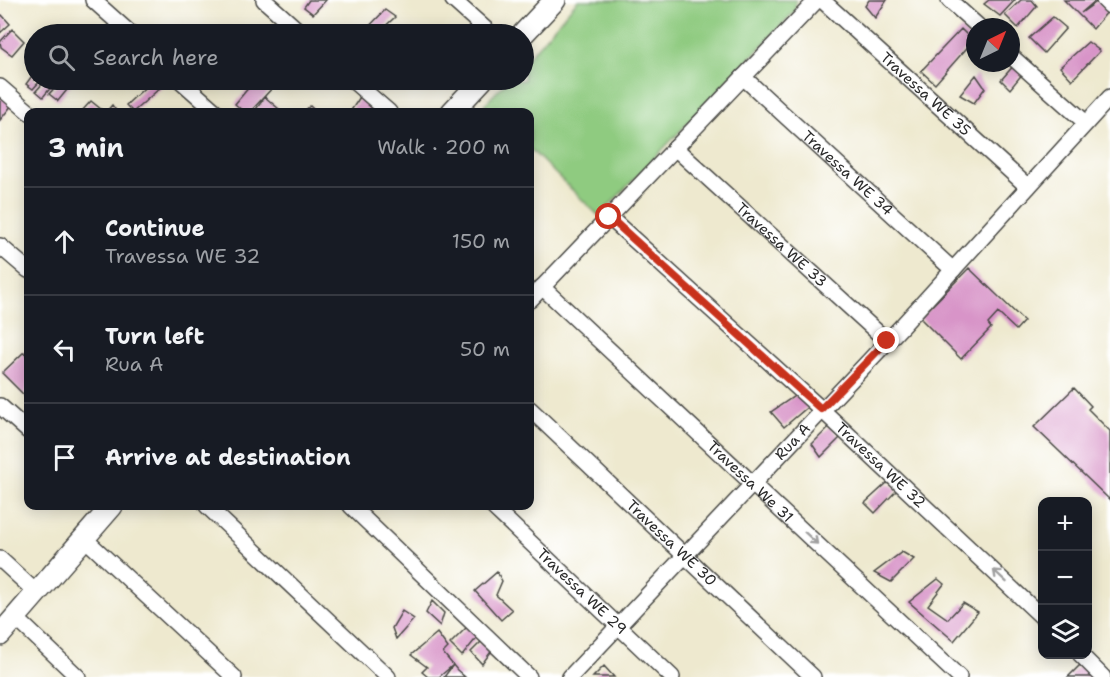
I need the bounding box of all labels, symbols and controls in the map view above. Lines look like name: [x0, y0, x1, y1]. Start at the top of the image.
north arrow: [966, 18, 1020, 72]
search box: [24, 24, 534, 90]
icon: search: [45, 41, 78, 74]
text: Search here: [93, 43, 219, 72]
street label: Travessa WE 35: [876, 48, 975, 140]
street label: Travessa WE 34: [798, 126, 897, 220]
text: 3 min: [48, 130, 124, 165]
text: Walk · 200 m: [377, 134, 510, 160]
street label: Travessa WE 33: [732, 198, 831, 292]
route start: [595, 203, 621, 229]
text: Continue: [105, 214, 205, 243]
icon: ahead: [48, 225, 81, 258]
text: 150 m: [452, 228, 510, 254]
text: Travessa WE 32: [105, 243, 260, 269]
text: Turn left: [105, 322, 204, 351]
route end: [873, 327, 899, 353]
icon: left: [48, 333, 81, 366]
text: 50 m: [460, 336, 510, 362]
text: Rua A: [105, 351, 163, 377]
street label: Travessa WE 32: [831, 418, 930, 512]
street label: Rua A: [770, 419, 815, 464]
street label: Travessa We 31: [703, 436, 798, 527]
icon: arrive: [48, 441, 81, 474]
text: Arrive at destination: [105, 443, 351, 472]
street label: Travessa WE 30: [622, 495, 721, 591]
map controls: [1038, 497, 1092, 659]
button: +: [1038, 497, 1092, 551]
one-way arrow: [804, 531, 819, 545]
street label: Travessa WE 29: [533, 544, 631, 639]
button: −: [1038, 551, 1092, 605]
one-way arrow: [993, 569, 1008, 583]
button: layers: [1038, 605, 1092, 659]

